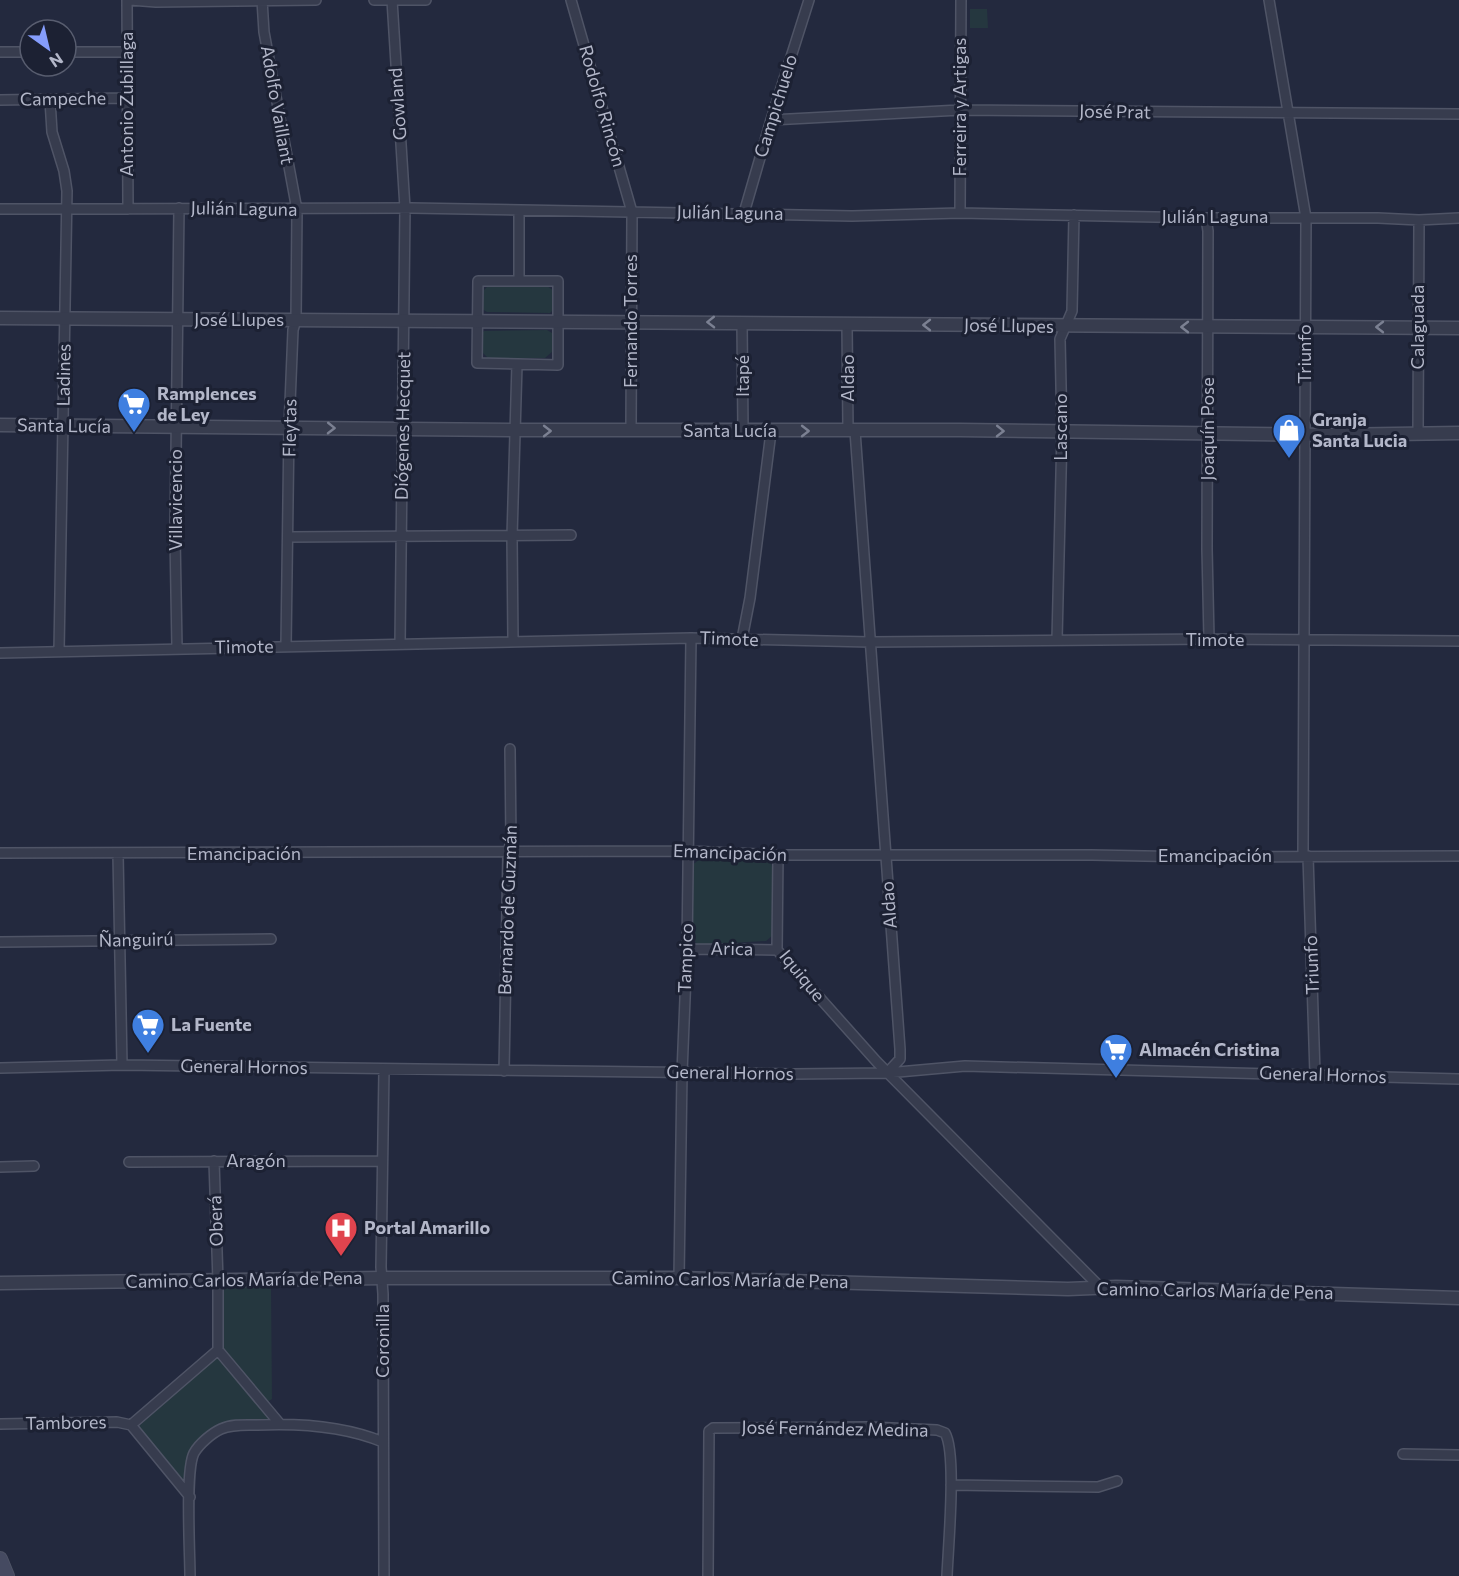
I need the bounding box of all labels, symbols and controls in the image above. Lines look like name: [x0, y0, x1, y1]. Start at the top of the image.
north arrow: [18, 18, 78, 78]
street label: Antonio Zubillaga: [115, 32, 137, 176]
street label: Ferreira y Artigas: [948, 37, 970, 177]
street label: Rodolfo Rincón: [575, 42, 631, 169]
street label: Adolfo Vaillant: [257, 44, 299, 166]
text: N: [46, 50, 67, 72]
street label: Campichuelo: [749, 51, 801, 160]
street label: Gowland: [383, 67, 411, 141]
street label: Campeche: [20, 86, 106, 110]
street label: José Prat: [1079, 99, 1151, 123]
street label: Julián Laguna: [190, 196, 298, 220]
street label: Julián Laguna: [676, 200, 784, 224]
street label: Julián Laguna: [1162, 205, 1268, 227]
street label: Fernando Torres: [619, 254, 641, 388]
street label: Calaguada: [1406, 285, 1428, 369]
street label: José Llupes: [194, 308, 284, 330]
street label: José Llupes: [964, 313, 1054, 337]
one-way arrow: [706, 316, 715, 328]
one-way arrow: [922, 319, 931, 331]
one-way arrow: [1180, 321, 1189, 333]
one-way arrow: [1375, 321, 1384, 333]
street label: Triunfo: [1293, 324, 1315, 384]
street label: Ladines: [51, 343, 75, 407]
street label: Diógenes Hecquet: [390, 352, 414, 500]
street label: Aldao: [836, 354, 858, 402]
street label: Itapé: [731, 355, 753, 397]
street label: Joaquín Pose: [1196, 377, 1218, 481]
place label: Ramplences de Ley: [157, 382, 257, 425]
supermarket icon: Ramplences de Ley: [116, 386, 152, 433]
street label: Lascano: [1049, 393, 1071, 461]
street label: Fleytas: [277, 399, 301, 457]
place label: Granja Santa Lucia: [1312, 408, 1407, 451]
shop icon: Granja Santa Lucia: [1271, 412, 1307, 459]
street label: Santa Lucía: [17, 413, 111, 437]
street label: Santa Lucía: [683, 419, 777, 441]
one-way arrow: [327, 422, 336, 434]
one-way arrow: [543, 424, 552, 437]
one-way arrow: [801, 425, 810, 437]
one-way arrow: [996, 425, 1005, 437]
street label: Villavicencio: [164, 449, 186, 551]
street label: Timote: [699, 626, 759, 650]
street label: Timote: [1185, 628, 1245, 650]
street label: Timote: [214, 634, 274, 658]
street label: Bernardo de Guzmán: [493, 824, 521, 996]
street label: Emancipación: [673, 839, 788, 865]
street label: Emancipación: [187, 842, 301, 864]
street label: Emancipación: [1158, 844, 1272, 866]
street label: Aldao: [875, 881, 901, 930]
street label: Tampico: [673, 923, 697, 993]
street label: Ñanguirú: [98, 927, 174, 951]
street label: Triunfo: [1299, 935, 1323, 995]
street label: Arica: [711, 937, 753, 959]
street label: Iquique: [775, 945, 830, 1006]
supermarket icon: La Fuente: [130, 1007, 166, 1054]
place label: La Fuente: [171, 1013, 252, 1035]
supermarket icon: Almacén Cristina: [1098, 1032, 1134, 1079]
place label: Almacén Cristina: [1139, 1038, 1280, 1060]
street label: General Hornos: [180, 1054, 308, 1078]
street label: General Hornos: [666, 1060, 794, 1084]
street label: General Hornos: [1259, 1061, 1387, 1087]
street label: Aragón: [226, 1149, 286, 1171]
street label: Oberá: [203, 1195, 227, 1247]
hospital icon: Portal Amarillo: [323, 1210, 359, 1257]
place label: Portal Amarillo: [364, 1216, 490, 1238]
street label: Camino Carlos María de Pena: [125, 1266, 363, 1292]
street label: Camino Carlos María de Pena: [611, 1266, 849, 1292]
street label: Camino Carlos María de Pena: [1096, 1277, 1334, 1303]
street label: Coronilla: [371, 1304, 393, 1378]
street label: Tambores: [25, 1410, 107, 1434]
street label: José Fernández Medina: [741, 1415, 929, 1441]

